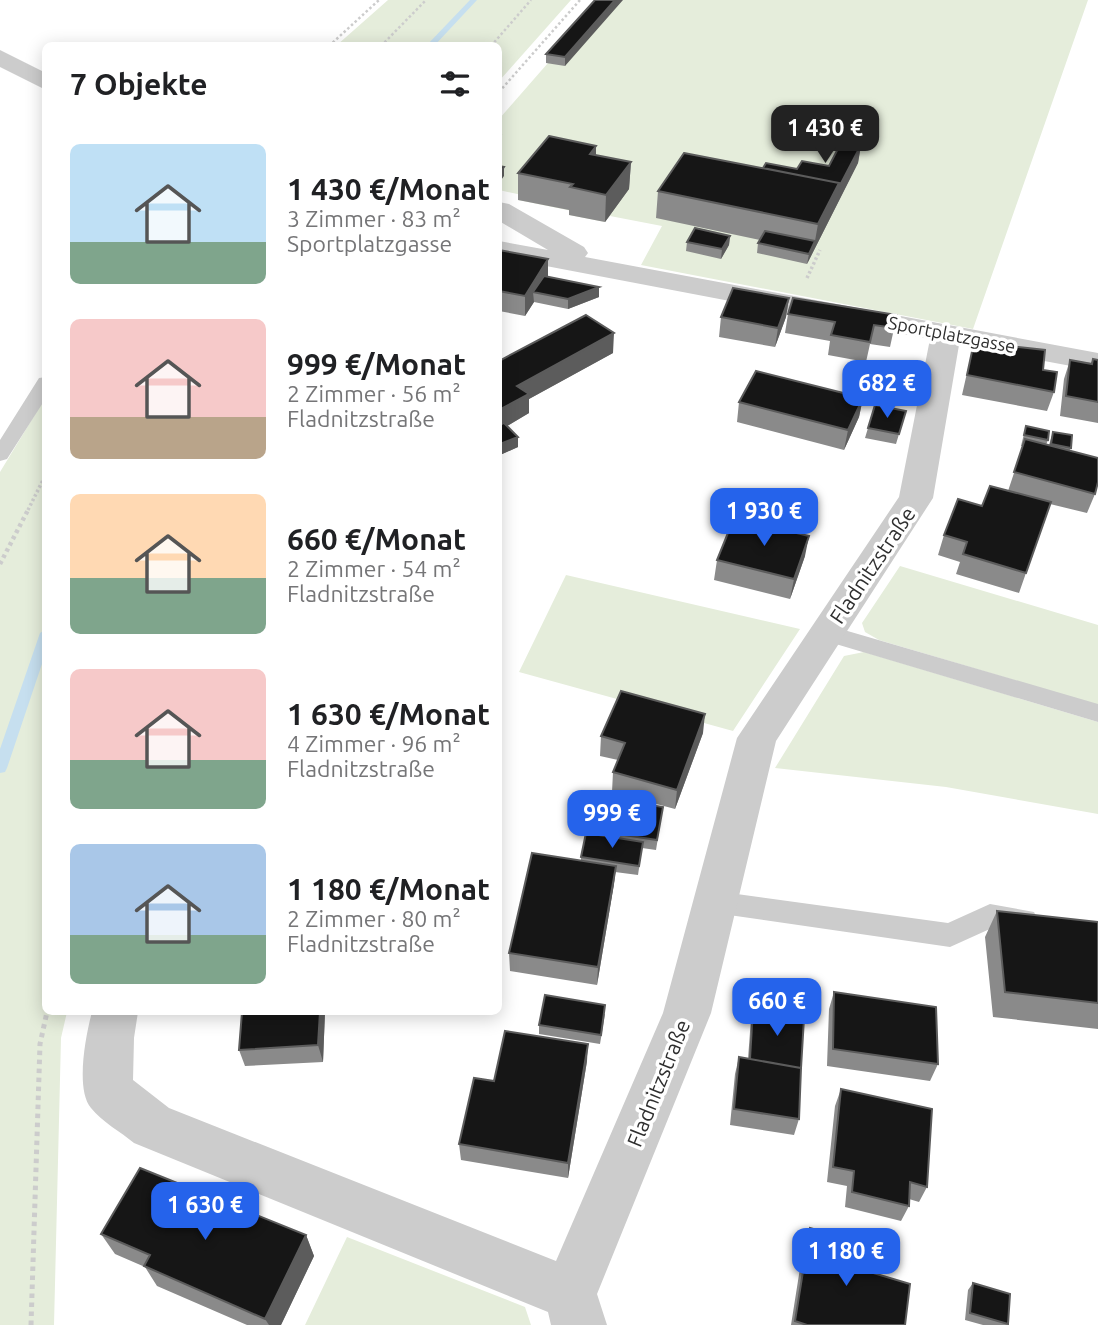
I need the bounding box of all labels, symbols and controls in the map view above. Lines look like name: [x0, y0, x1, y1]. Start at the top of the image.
icon: filters: [436, 65, 474, 103]
text: 7 Objekte: [70, 67, 208, 101]
pin: 1 430 €: [760, 106, 890, 165]
text: 1 430 €: [787, 115, 863, 140]
icon: home: [126, 172, 210, 256]
text: 1 430 €/Monat: [287, 172, 490, 206]
text: 3 Zimmer · 83 m²: [287, 206, 461, 231]
text: Sportplatzgasse: [287, 231, 452, 256]
street label: Sportplatzgasse: [887, 312, 1017, 356]
icon: home: [126, 347, 210, 431]
text: 999 €/Monat: [287, 347, 466, 381]
pin: 682 €: [838, 360, 936, 420]
text: 682 €: [858, 370, 916, 395]
text: 2 Zimmer · 56 m²: [287, 381, 461, 406]
text: Fladnitzstraße: [287, 406, 435, 431]
pin: 1 930 €: [699, 489, 829, 548]
text: 1 930 €: [726, 498, 802, 523]
street label: Fladnitzstraße: [824, 502, 920, 628]
icon: home: [126, 522, 210, 606]
text: 660 €/Monat: [287, 522, 466, 556]
text: 2 Zimmer · 54 m²: [287, 556, 461, 581]
text: Fladnitzstraße: [287, 581, 435, 606]
icon: home: [126, 697, 210, 781]
text: 1 630 €/Monat: [287, 697, 490, 731]
text: 4 Zimmer · 96 m²: [287, 731, 461, 756]
text: Fladnitzstraße: [287, 756, 435, 781]
pin: 999 €: [563, 790, 661, 850]
text: 999 €: [583, 800, 641, 825]
icon: home: [126, 872, 210, 956]
text: 1 180 €/Monat: [287, 872, 490, 906]
text: 2 Zimmer · 80 m²: [287, 906, 461, 931]
text: Fladnitzstraße: [287, 931, 435, 956]
pin: 660 €: [728, 978, 826, 1038]
text: 660 €: [748, 988, 806, 1013]
street label: Fladnitzstraße: [622, 1016, 694, 1150]
pin: 1 630 €: [140, 1182, 270, 1242]
text: 1 630 €: [167, 1192, 243, 1217]
pin: 1 180 €: [781, 1228, 911, 1288]
text: 1 180 €: [808, 1238, 884, 1263]

